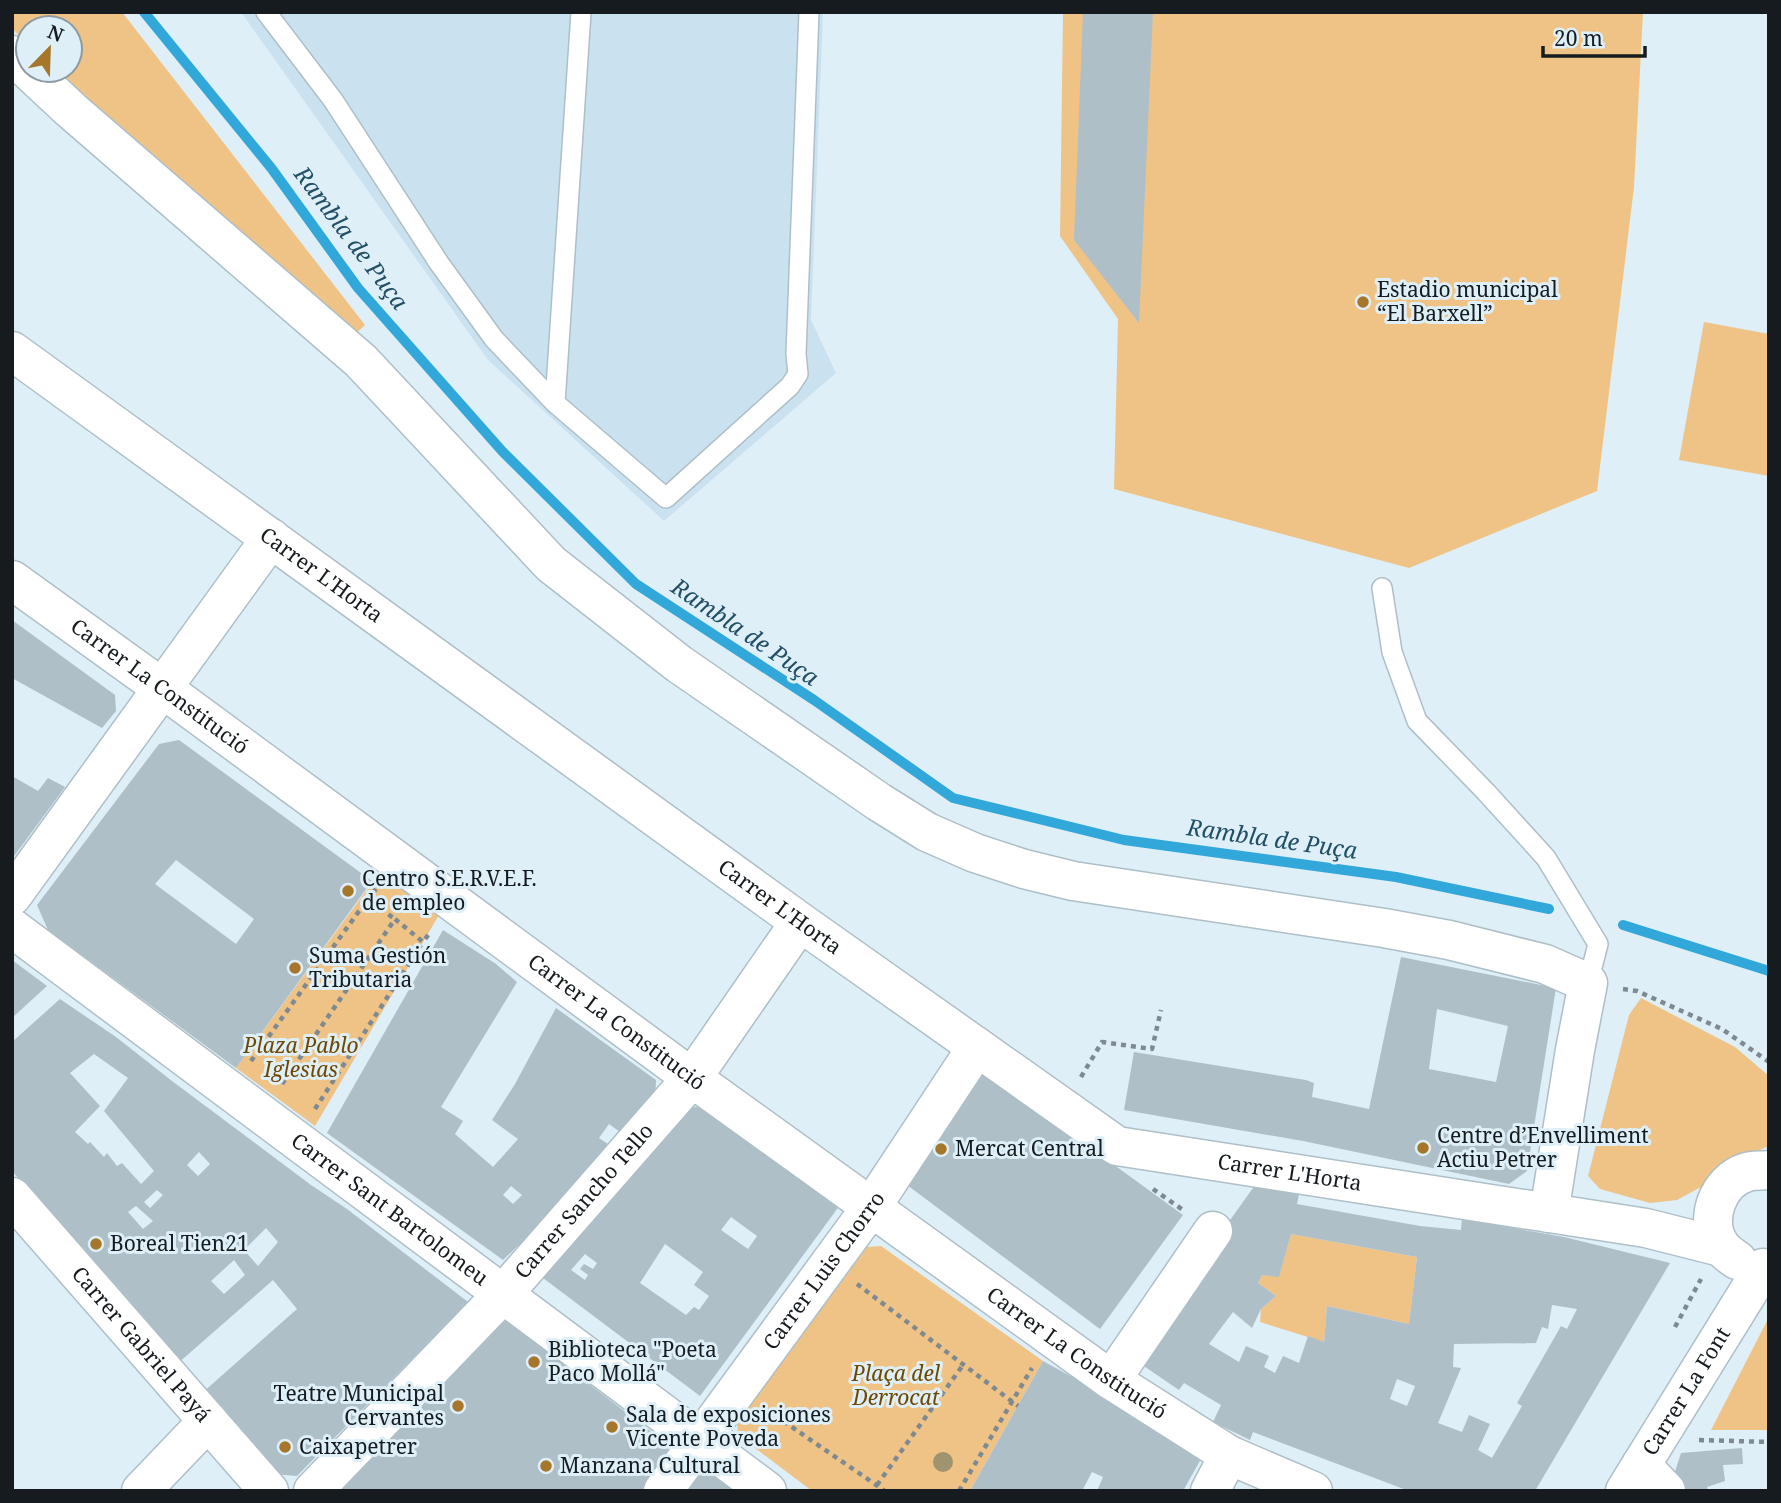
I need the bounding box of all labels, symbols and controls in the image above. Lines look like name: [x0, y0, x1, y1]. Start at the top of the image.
north arrow: [14, 14, 84, 84]
scale bar: [1543, 14, 1644, 58]
text: N: [44, 18, 68, 48]
text: 20 m: [1554, 24, 1603, 52]
water label: Rambla de Puça: [287, 158, 417, 316]
place label: Estadio municipal “El Barxell”: [1377, 275, 1558, 327]
marker: Estadio municipal “El Barxell”: [1355, 294, 1371, 310]
street label: Carrer L'Horta: [255, 520, 389, 628]
water label: Rambla de Puça: [665, 569, 826, 693]
street label: Carrer La Constitució: [65, 612, 255, 760]
water label: Rambla de Puça: [1184, 810, 1360, 866]
street label: Carrer L'Horta: [713, 852, 848, 960]
place label: Centro S.E.R.V.E.F. de empleo: [362, 864, 537, 916]
marker: Centro S.E.R.V.E.F. de empleo: [340, 883, 356, 899]
place label: Suma Gestión Tributaria: [309, 941, 446, 993]
street label: Carrer La Constitució: [523, 947, 711, 1096]
marker: Suma Gestión Tributaria: [287, 960, 303, 976]
park label: Plaza Pablo Iglesias: [242, 1031, 359, 1083]
street label: Carrer Sancho Tello: [508, 1117, 659, 1284]
place label: Centre d’Envelliment Actiu Petrer: [1437, 1121, 1649, 1173]
street label: Carrer Sant Bartolomeu: [286, 1126, 494, 1291]
place label: Mercat Central: [955, 1134, 1104, 1162]
marker: Centre d’Envelliment Actiu Petrer: [1415, 1140, 1431, 1156]
marker: Mercat Central: [933, 1141, 949, 1157]
street label: Carrer L'Horta: [1216, 1147, 1364, 1197]
street label: Carrer Luis Chorro: [756, 1186, 891, 1355]
place label: Boreal Tien21: [110, 1229, 249, 1257]
marker: Boreal Tien21: [88, 1236, 104, 1252]
street label: Carrer Gabriel Payá: [66, 1260, 218, 1428]
street label: Carrer La Constitució: [982, 1280, 1173, 1425]
street label: Carrer La Font: [1635, 1321, 1736, 1461]
place label: Biblioteca "Poeta Paco Mollá": [548, 1335, 717, 1387]
marker: Biblioteca "Poeta Paco Mollá": [526, 1354, 542, 1370]
park label: Plaça del Derrocat: [851, 1359, 941, 1411]
place label: Teatre Municipal Cervantes: [274, 1379, 444, 1431]
marker: Teatre Municipal Cervantes: [450, 1398, 466, 1414]
place label: Sala de exposiciones Vicente Poveda: [626, 1400, 831, 1452]
marker: Sala de exposiciones Vicente Poveda: [604, 1419, 620, 1435]
place label: Caixapetrer: [299, 1432, 417, 1460]
marker: Caixapetrer: [277, 1439, 293, 1455]
place label: Manzana Cultural: [560, 1451, 740, 1479]
marker: Manzana Cultural: [538, 1458, 554, 1474]

